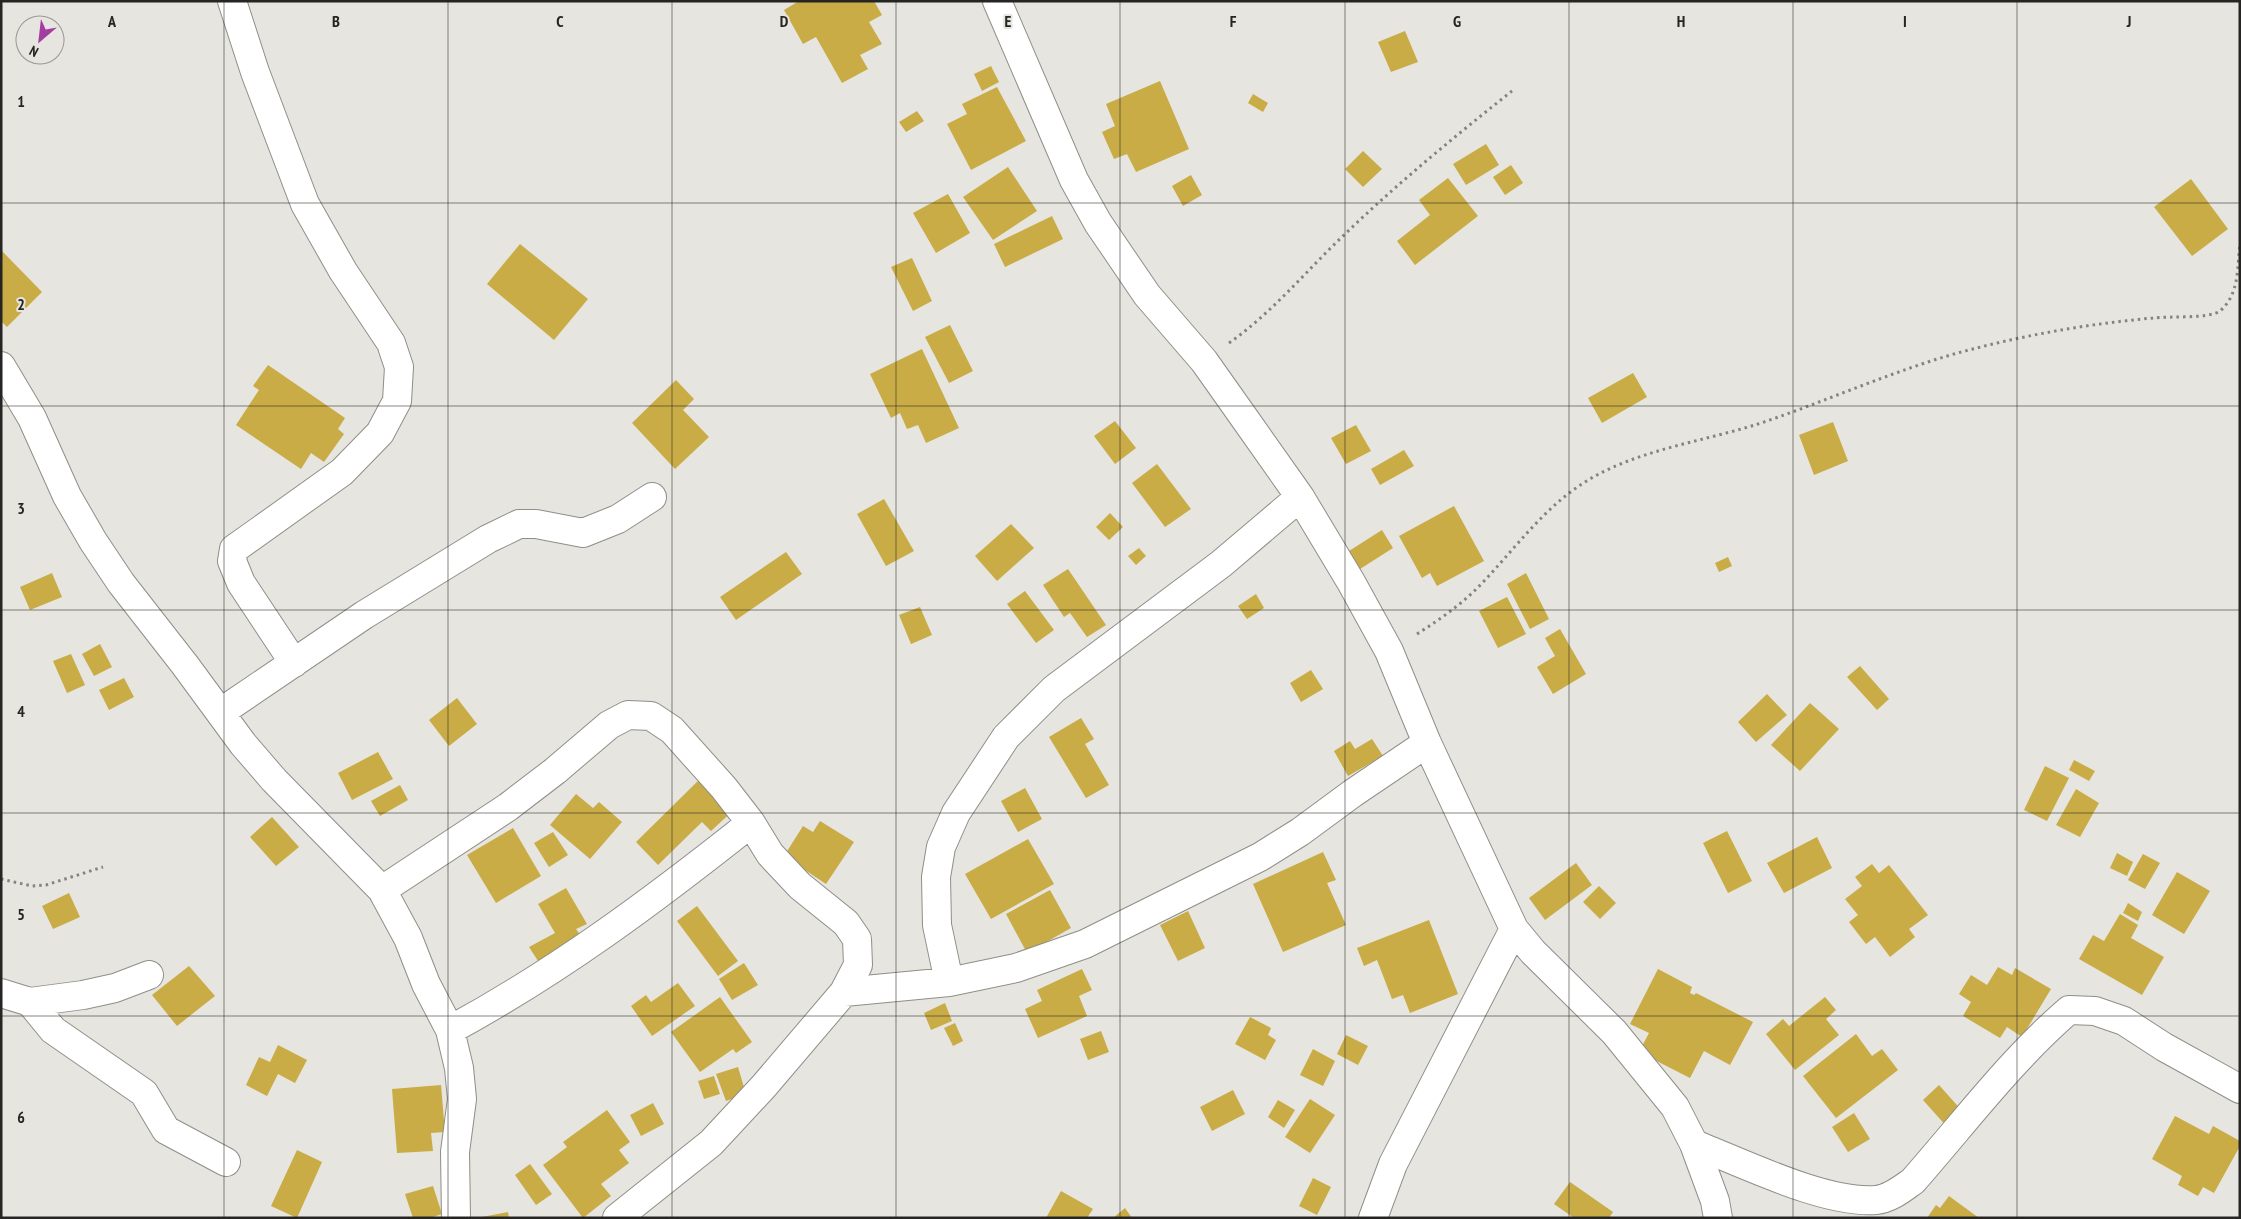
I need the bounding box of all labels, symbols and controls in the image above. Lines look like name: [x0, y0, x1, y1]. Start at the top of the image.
text: A: [107, 11, 117, 31]
text: B: [332, 11, 340, 31]
text: C: [556, 11, 564, 31]
text: D: [780, 11, 789, 31]
text: E: [1005, 11, 1012, 31]
text: F: [1230, 11, 1237, 31]
text: G: [1453, 11, 1461, 31]
text: H: [1677, 11, 1685, 31]
text: I: [1903, 11, 1907, 31]
text: J: [2126, 11, 2131, 31]
north arrow: [15, 15, 65, 65]
text: N: [26, 42, 41, 61]
text: 1: [17, 91, 25, 111]
text: 2: [17, 294, 25, 314]
text: 3: [17, 498, 25, 518]
text: 4: [17, 701, 25, 721]
text: 5: [17, 904, 25, 924]
text: 6: [17, 1107, 25, 1127]

